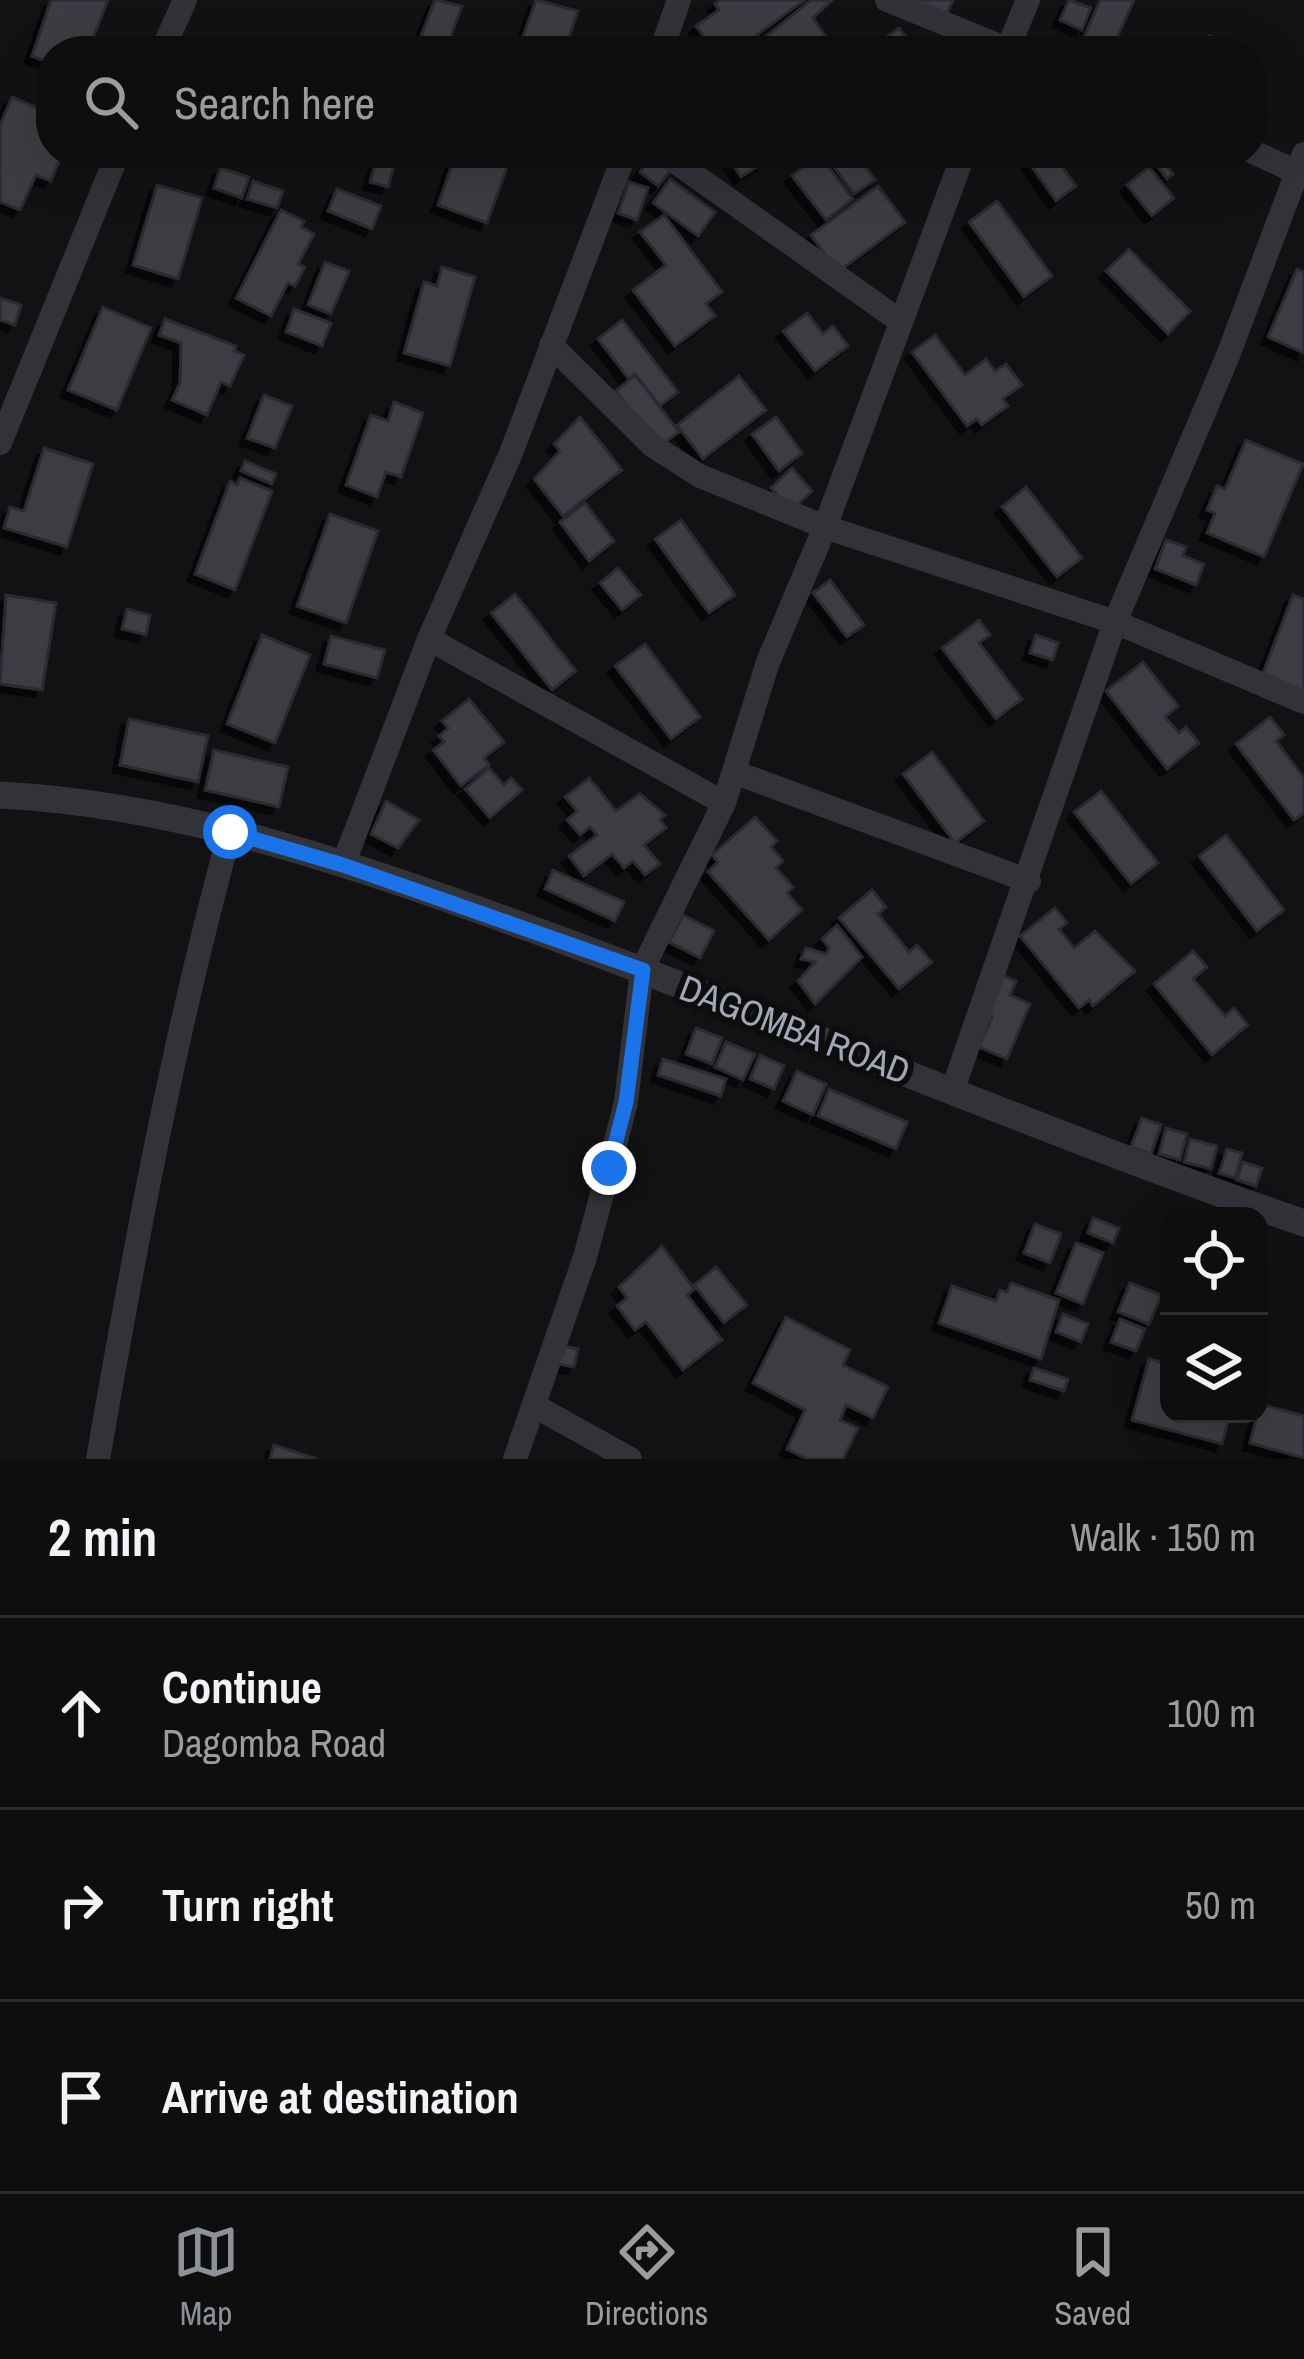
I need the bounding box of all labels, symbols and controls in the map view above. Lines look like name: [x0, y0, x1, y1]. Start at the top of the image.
search box: [36, 36, 1268, 168]
icon: search: [78, 69, 144, 135]
text: Search here: [174, 72, 375, 133]
route start: [203, 805, 257, 859]
street label: DAGOMBA ROAD: [673, 963, 917, 1095]
route end: [582, 1141, 636, 1195]
map controls: [1160, 1207, 1268, 1423]
button: locate: [1160, 1207, 1268, 1315]
button: layers: [1160, 1315, 1268, 1423]
text: 2 min: [48, 1503, 157, 1572]
text: Walk · 150 m: [1071, 1511, 1256, 1563]
text: Continue: [162, 1656, 322, 1717]
icon: ahead: [48, 1680, 114, 1746]
text: 100 m: [1167, 1687, 1256, 1739]
text: Dagomba Road: [162, 1717, 386, 1769]
icon: right: [48, 1872, 114, 1938]
text: Turn right: [162, 1874, 334, 1935]
text: 50 m: [1185, 1879, 1256, 1931]
icon: arrive: [48, 2064, 114, 2130]
text: Arrive at destination: [162, 2066, 519, 2127]
tab: Map: [173, 2219, 239, 2335]
tab: Directions: [585, 2219, 708, 2335]
tab: Saved: [1054, 2219, 1131, 2335]

